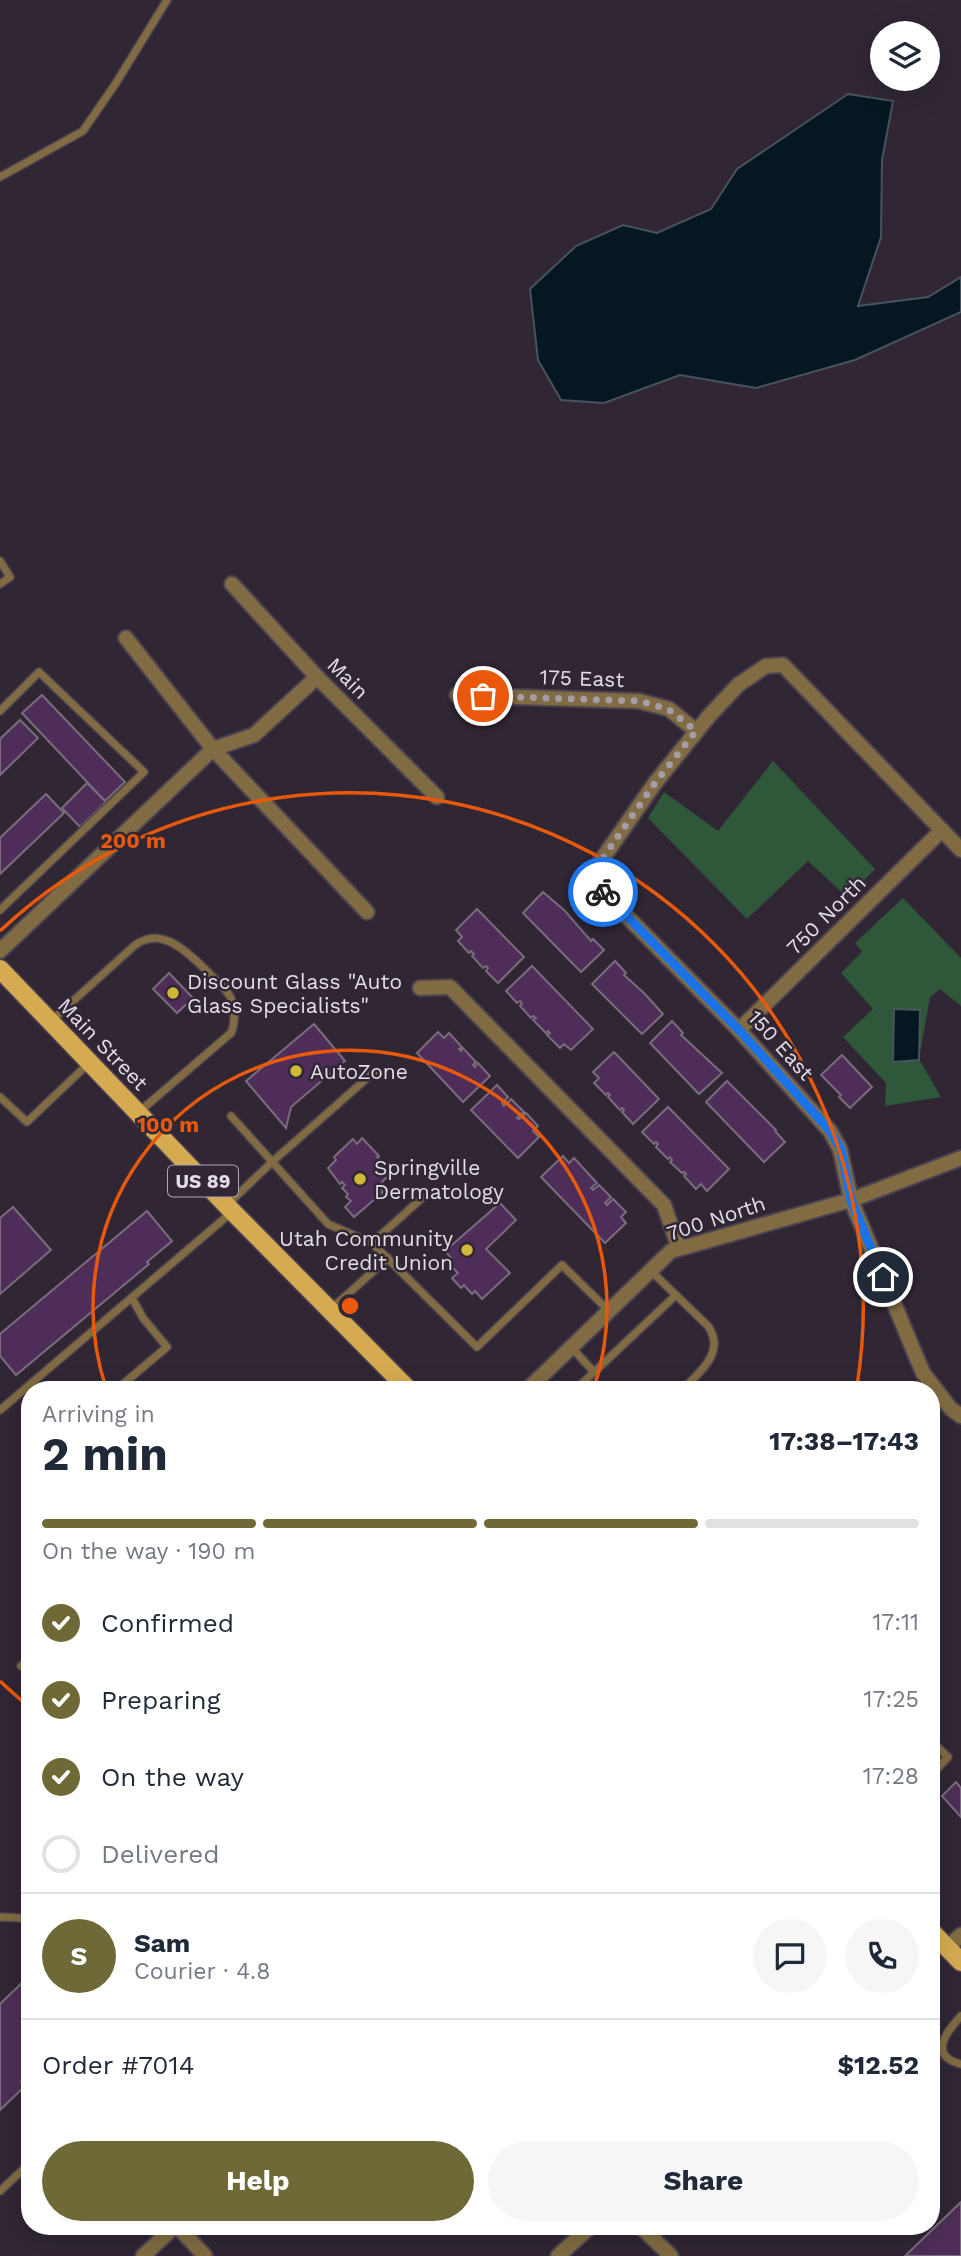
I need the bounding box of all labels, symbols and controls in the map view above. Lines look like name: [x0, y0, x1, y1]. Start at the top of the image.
map controls: [870, 21, 940, 91]
button: layers: [870, 21, 940, 91]
street label: Main: [322, 652, 374, 704]
street label: 175 East: [539, 664, 625, 692]
pin: [453, 666, 513, 726]
icon: bag: [464, 677, 502, 715]
text: 200 m: [100, 828, 166, 853]
courier: [568, 857, 638, 927]
street label: 750 North: [781, 870, 871, 960]
icon: bike: [584, 873, 622, 911]
place label: Discount Glass "Auto Glass Specialists": [187, 969, 402, 1018]
marker: Discount Glass "Auto Glass Specialists": [165, 985, 181, 1001]
street label: Main Street: [53, 993, 153, 1096]
street label: 150 East: [743, 1005, 819, 1085]
place label: AutoZone: [310, 1059, 408, 1084]
marker: AutoZone: [288, 1063, 304, 1079]
text: 100 m: [137, 1112, 199, 1137]
place label: Springville Dermatology: [374, 1155, 504, 1204]
road number: US 89: [168, 1166, 238, 1196]
marker: Springville Dermatology: [352, 1171, 368, 1187]
street label: 700 North: [664, 1190, 768, 1246]
place label: Utah Community Credit Union: [279, 1226, 453, 1275]
marker: Utah Community Credit Union: [459, 1242, 475, 1258]
pin: [853, 1247, 913, 1307]
icon: home: [864, 1258, 902, 1296]
centre of rings: [338, 1294, 362, 1318]
text: Arriving in: [42, 1401, 155, 1428]
text: 17:38–17:43: [769, 1426, 919, 1456]
text: 2 min: [42, 1427, 168, 1481]
text: On the way · 190 m: [42, 1538, 255, 1565]
icon: check: [42, 1604, 80, 1642]
text: Confirmed: [101, 1608, 234, 1638]
text: 17:11: [872, 1609, 919, 1636]
icon: check: [42, 1681, 80, 1719]
text: Preparing: [101, 1685, 221, 1715]
text: 17:25: [864, 1686, 919, 1713]
icon: check: [42, 1758, 80, 1796]
text: On the way: [101, 1762, 244, 1792]
text: 17:28: [863, 1763, 919, 1790]
text: Delivered: [101, 1839, 220, 1869]
button: chat: [753, 1919, 827, 1993]
button: phone: [845, 1919, 919, 1993]
text: Sam: [134, 1928, 190, 1958]
text: S: [71, 1941, 87, 1971]
text: Courier · 4.8: [134, 1958, 270, 1985]
text: Order #7014: [42, 2050, 195, 2080]
text: $12.52: [837, 2050, 919, 2080]
button: Help: [42, 2141, 474, 2221]
button: Share: [488, 2141, 919, 2221]

